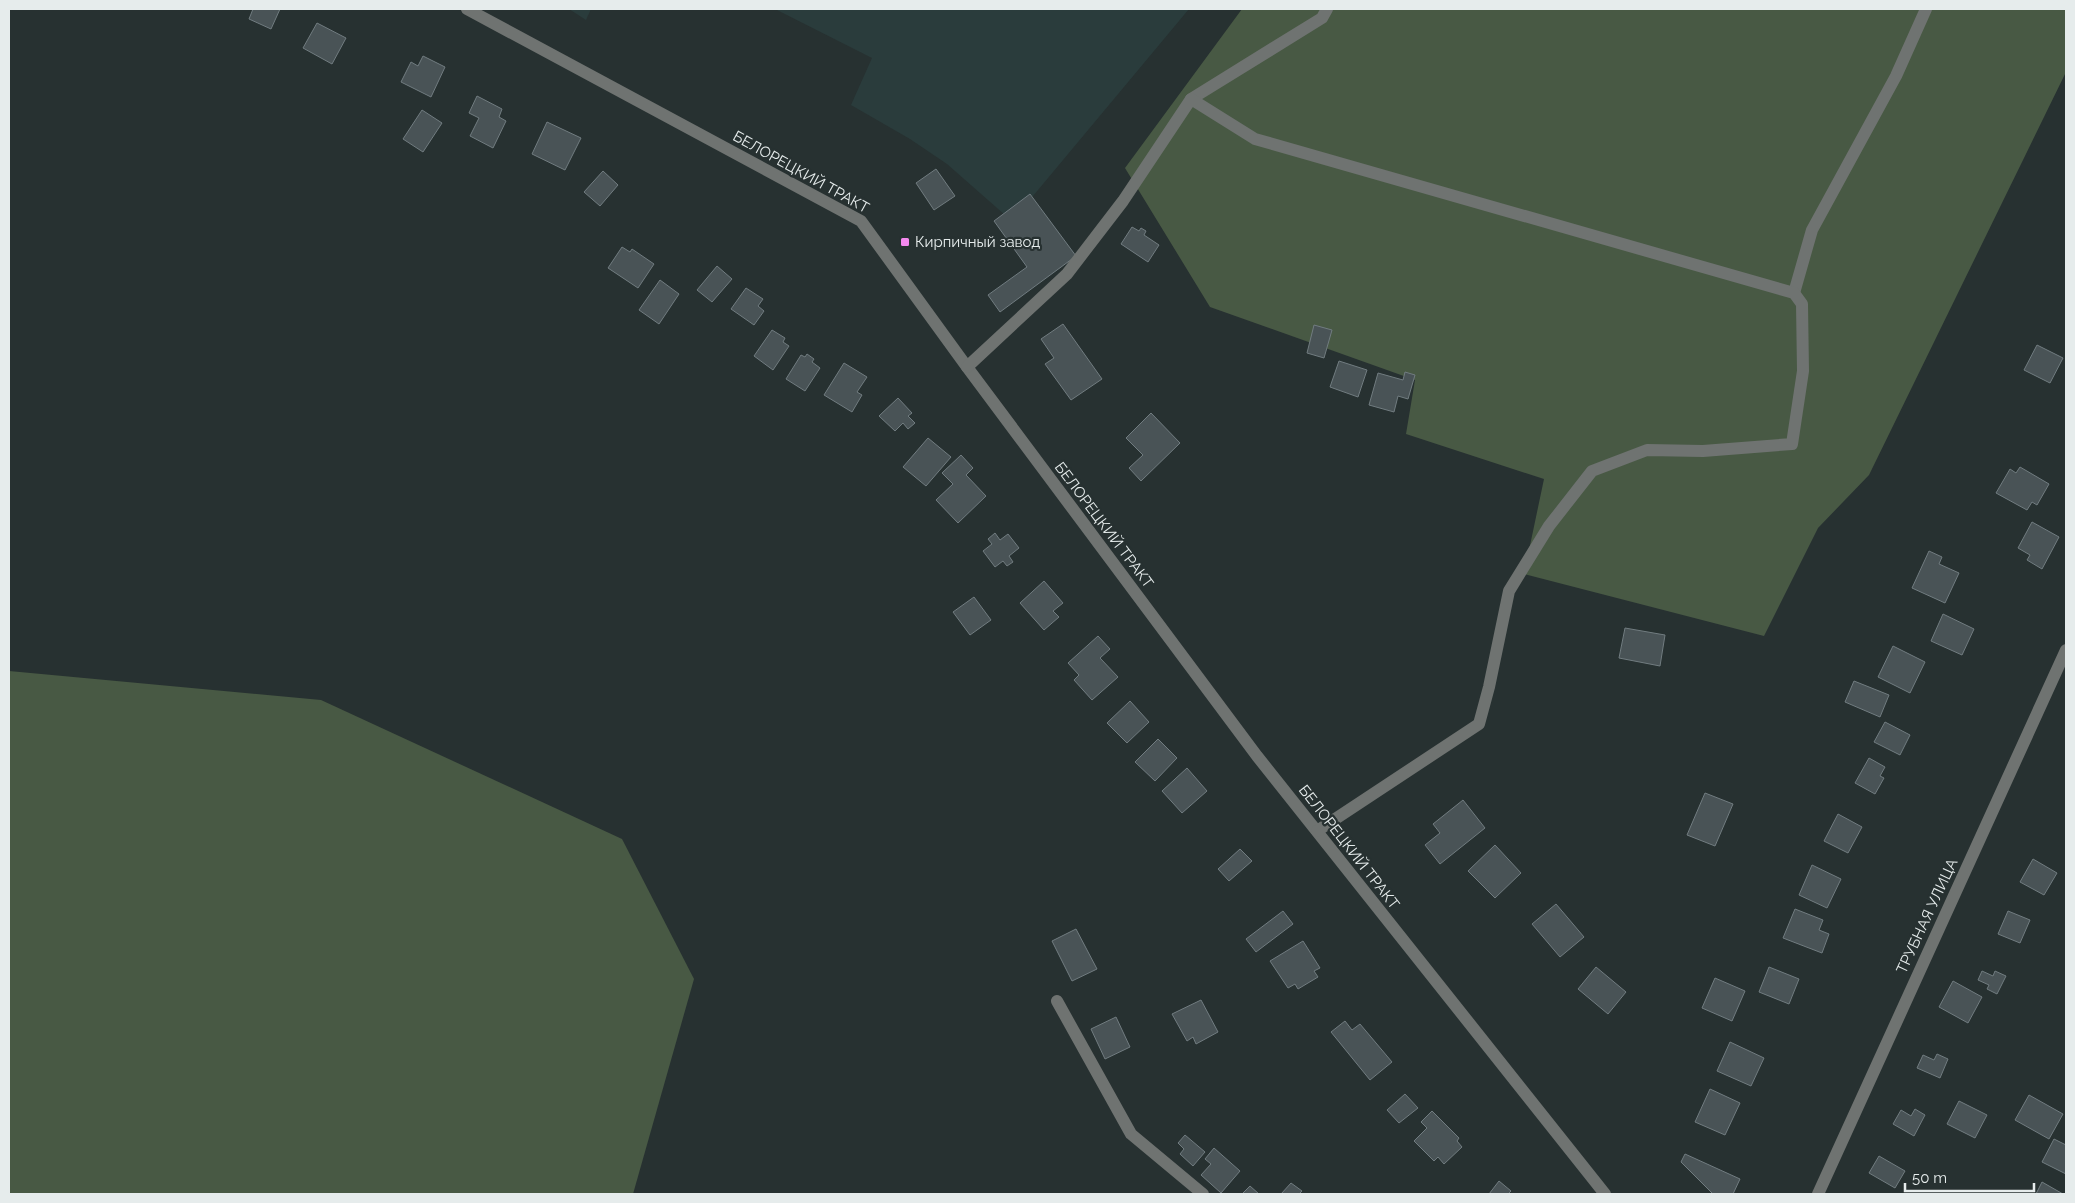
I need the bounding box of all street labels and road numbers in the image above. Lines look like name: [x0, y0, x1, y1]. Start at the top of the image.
street label: БЕЛОРЕЦКИЙ ТРАКТ: [730, 127, 872, 217]
street label: БЕЛОРЕЦКИЙ ТРАКТ: [1051, 459, 1157, 591]
street label: БЕЛОРЕЦКИЙ ТРАКТ: [1295, 781, 1403, 913]
street label: ТРУБНАЯ УЛИЦА: [1892, 856, 1962, 976]

